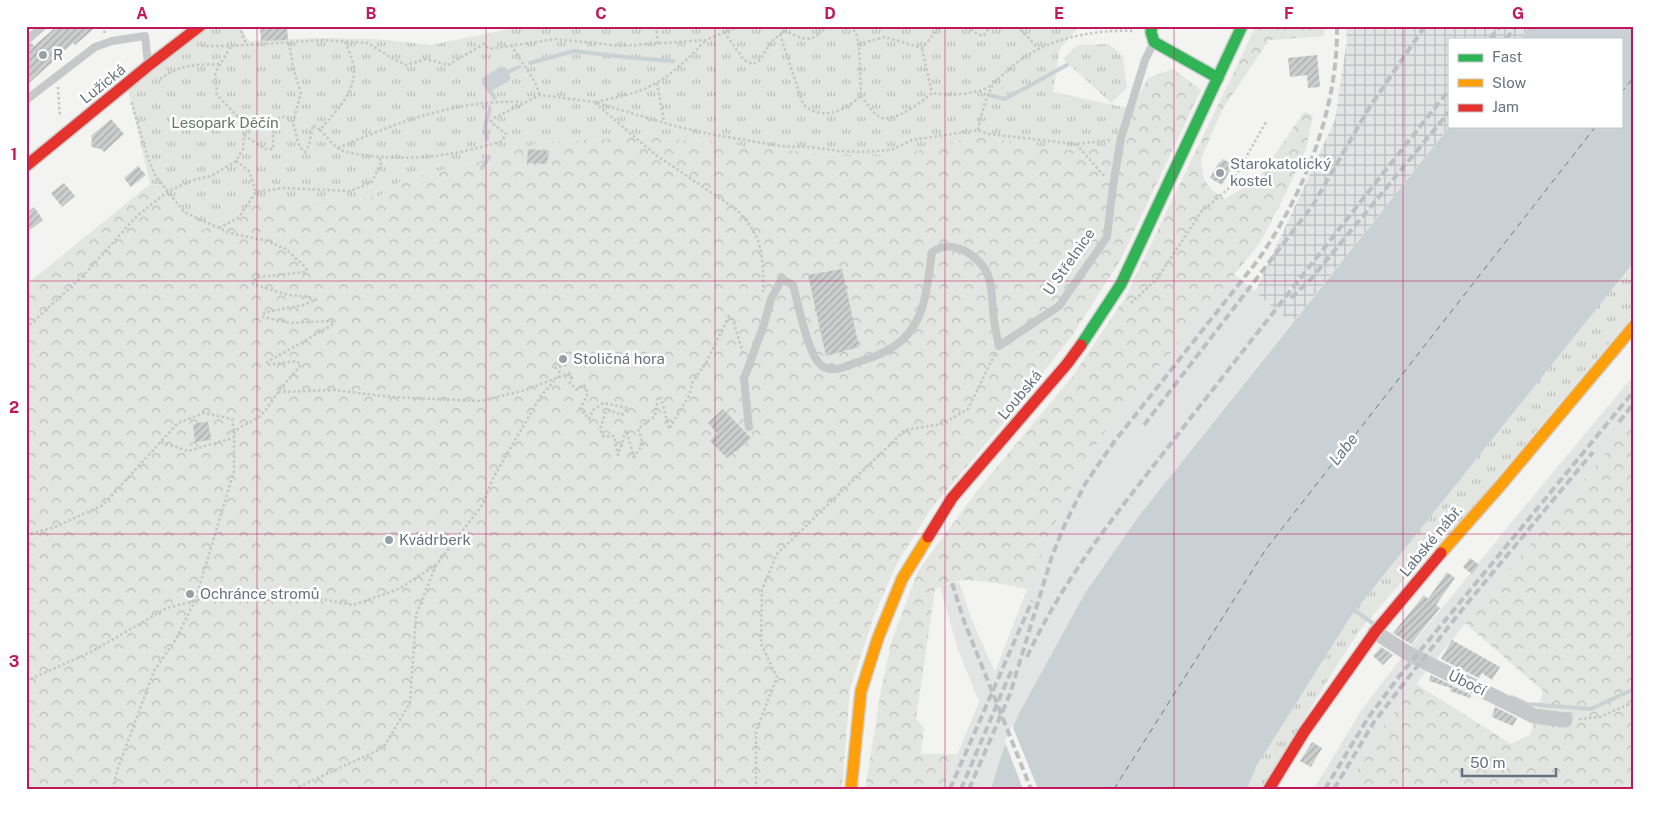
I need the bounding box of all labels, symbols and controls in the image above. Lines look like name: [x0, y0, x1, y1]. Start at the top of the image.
text: A: [136, 4, 148, 23]
text: B: [366, 4, 377, 23]
text: C: [595, 4, 607, 23]
text: D: [824, 4, 836, 23]
text: E: [1054, 4, 1064, 23]
text: F: [1284, 4, 1294, 23]
text: G: [1512, 4, 1524, 23]
legend: [1448, 38, 1622, 128]
place label: R: [53, 46, 63, 63]
text: Fast: [1492, 48, 1522, 65]
marker: R: [37, 49, 49, 61]
street label: Lužická: [77, 60, 129, 107]
text: Slow: [1492, 74, 1527, 91]
text: Jam: [1492, 98, 1519, 115]
park label: Lesopark Děčín: [171, 114, 279, 131]
text: 1: [11, 145, 17, 164]
place label: Starokatolický kostel: [1230, 155, 1331, 189]
marker: Starokatolický kostel: [1214, 167, 1226, 179]
street label: U Střelnice: [1039, 225, 1098, 298]
place label: Stoličná hora: [573, 350, 665, 367]
marker: Stoličná hora: [557, 353, 569, 365]
street label: Loubská: [994, 367, 1045, 423]
text: 2: [9, 398, 19, 417]
water label: Labe: [1325, 429, 1362, 469]
street label: Labské nábř.: [1396, 502, 1465, 580]
place label: Kvádrberk: [399, 531, 471, 548]
marker: Kvádrberk: [383, 534, 395, 546]
place label: Ochránce stromů: [200, 585, 319, 602]
marker: Ochránce stromů: [184, 588, 196, 600]
text: 3: [9, 652, 19, 671]
street label: Úbočí: [1446, 665, 1490, 699]
scale bar: [1462, 745, 1556, 777]
text: 50 m: [1470, 754, 1505, 771]

